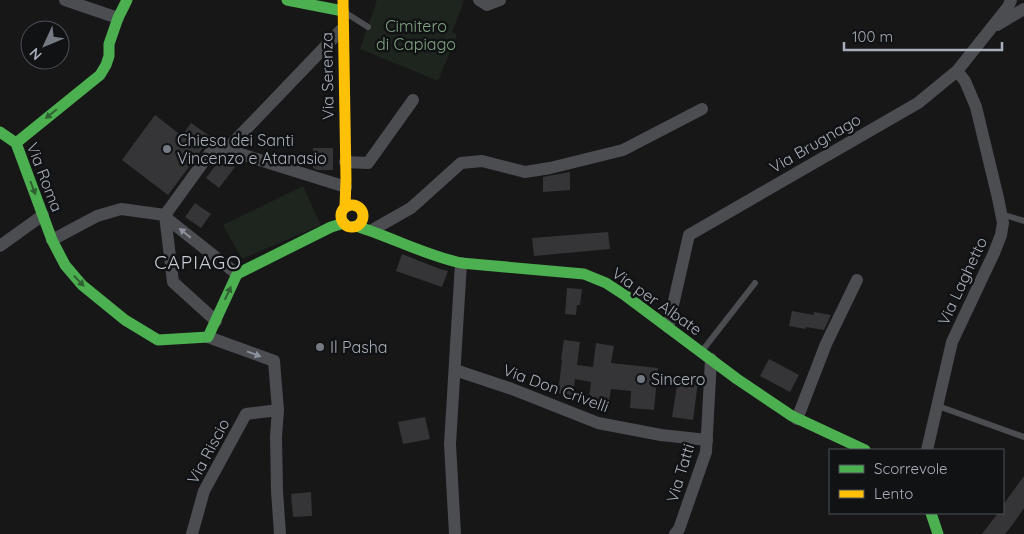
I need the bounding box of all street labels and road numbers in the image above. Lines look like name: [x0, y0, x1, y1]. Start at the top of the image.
street label: Via Serenza: [316, 32, 338, 120]
street label: Via Brugnago: [766, 109, 864, 177]
street label: Via Roma: [23, 139, 67, 215]
street label: Via Laghetto: [933, 234, 991, 328]
street label: Via per Albate: [608, 263, 706, 339]
street label: Via Don Crivelli: [500, 360, 612, 416]
street label: Via Riscio: [182, 415, 234, 487]
street label: Via Tatti: [662, 441, 698, 505]

